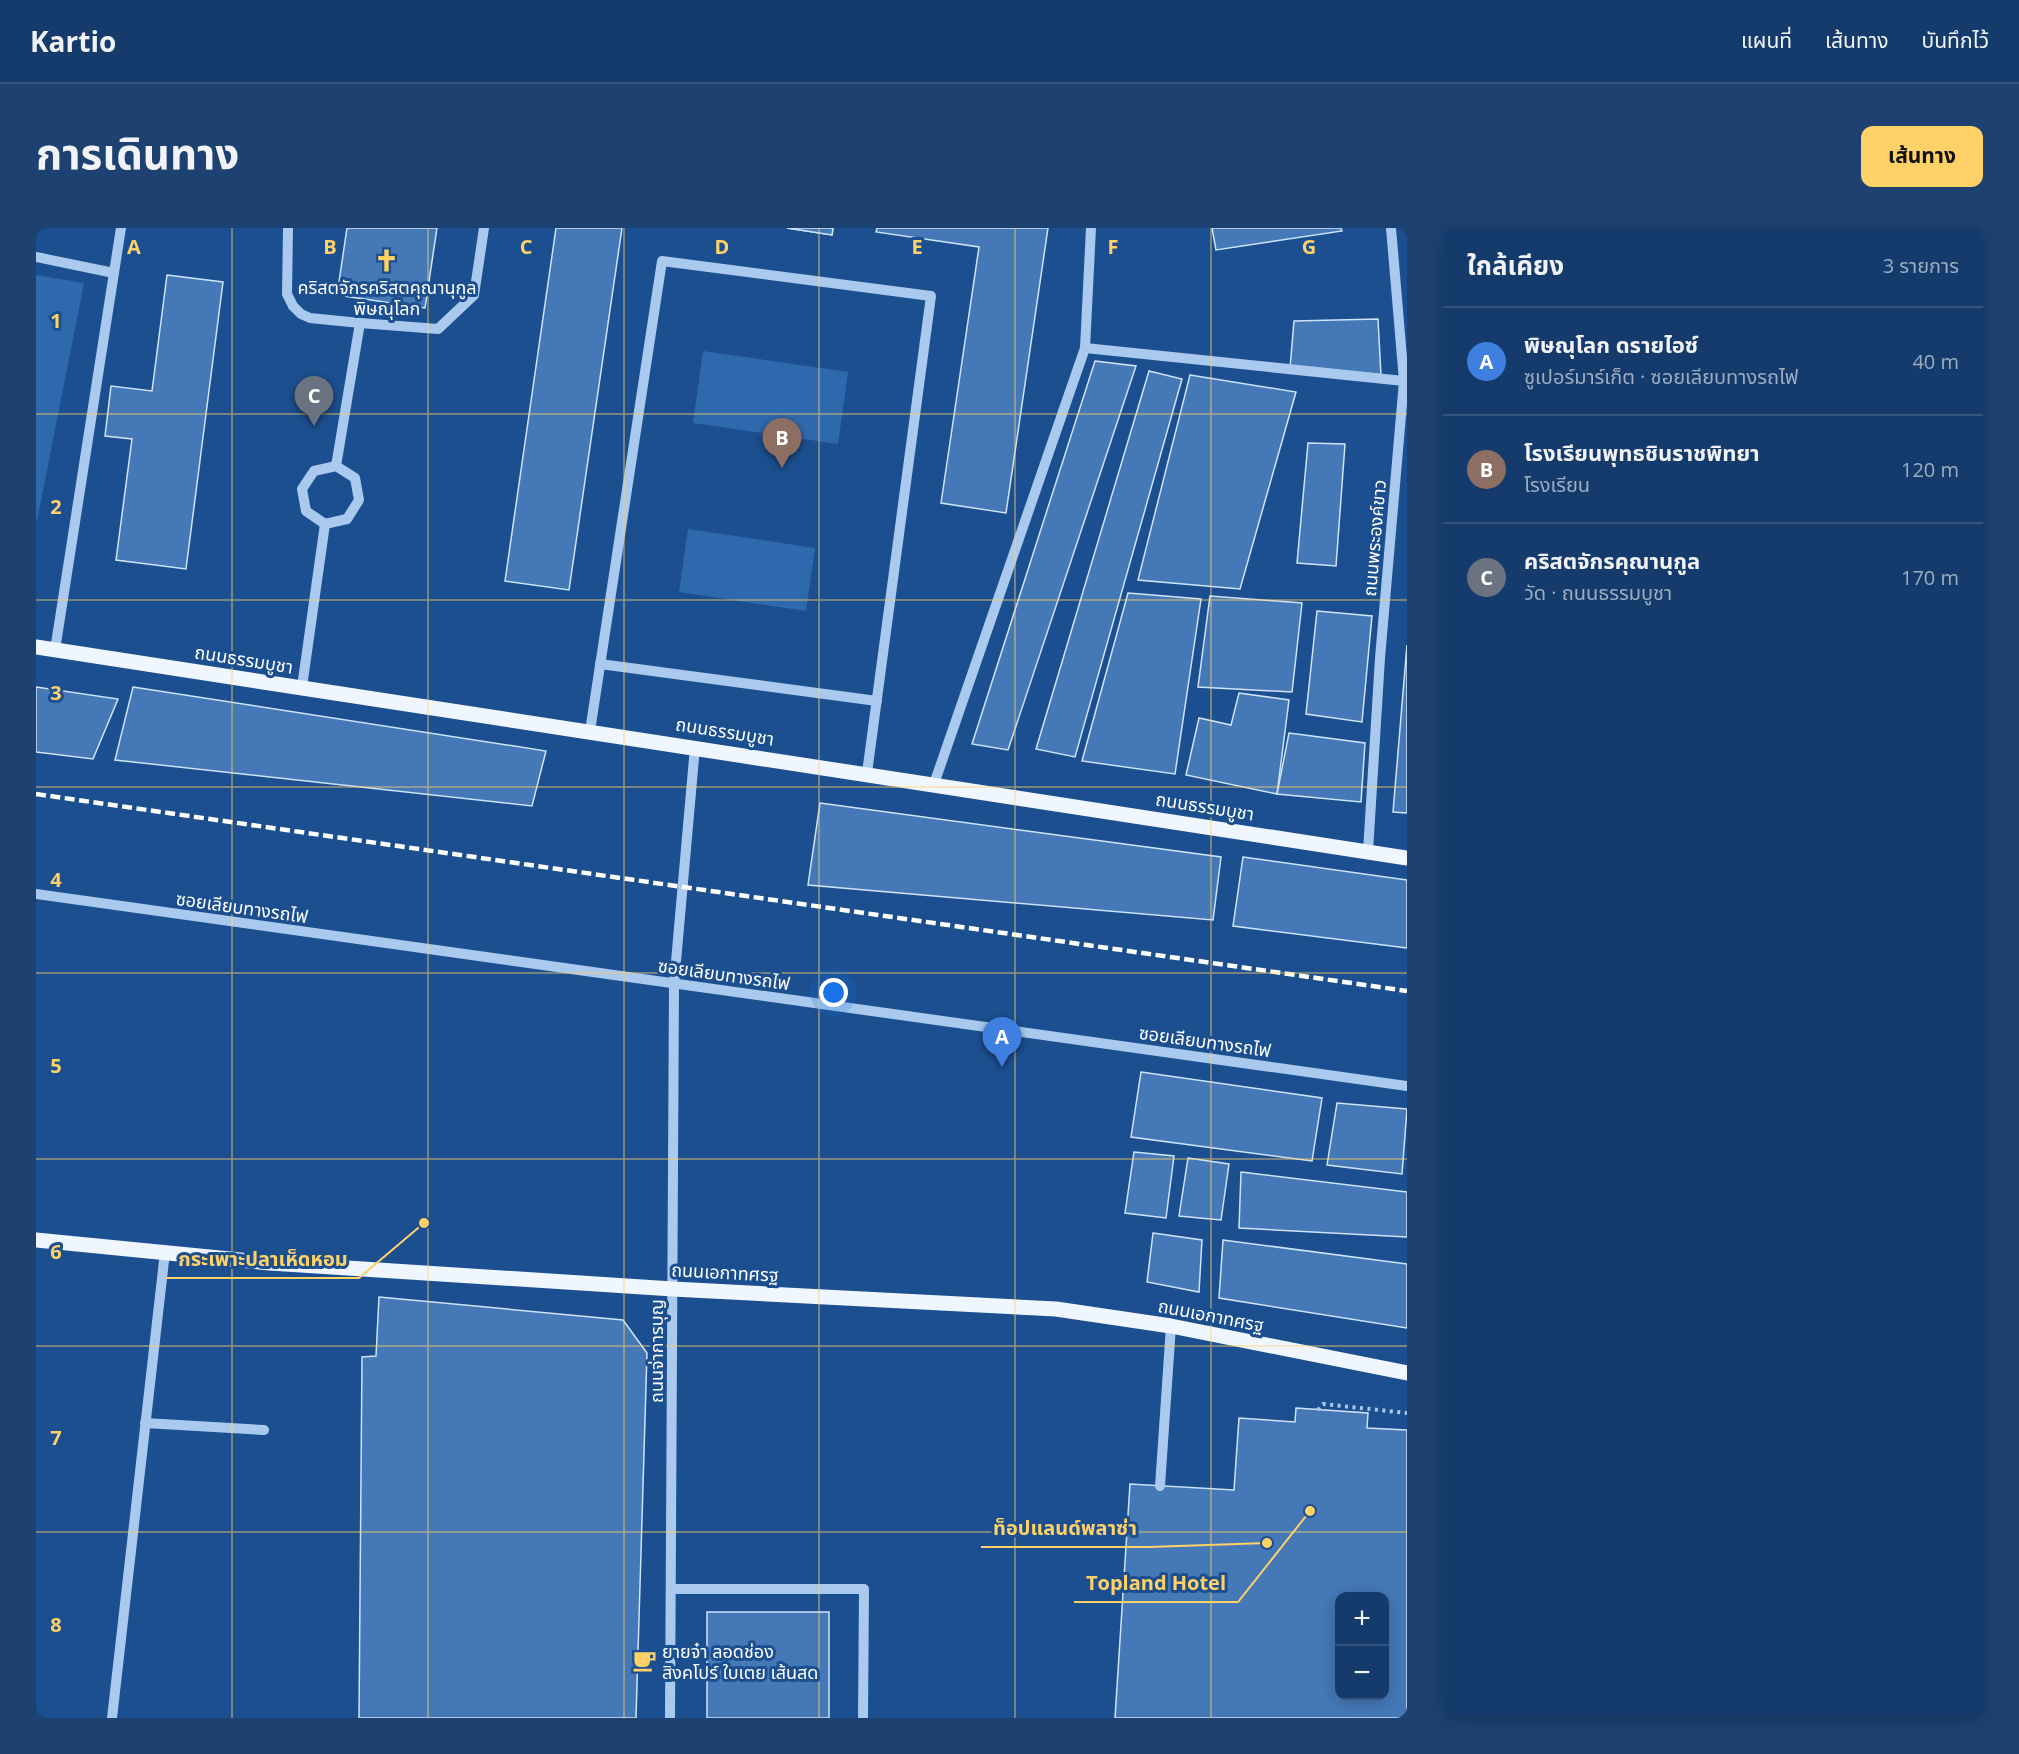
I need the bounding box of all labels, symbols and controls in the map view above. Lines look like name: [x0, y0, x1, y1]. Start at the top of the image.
text: Kartio: [30, 22, 116, 60]
text: แผนที่: [1741, 26, 1792, 54]
text: เส้นทาง: [1825, 26, 1889, 54]
text: บันทึกไว้: [1922, 26, 1989, 54]
text: การเดินทาง: [36, 124, 239, 181]
button: เส้นทาง: [1861, 126, 1983, 187]
text: A: [127, 233, 141, 260]
text: B: [323, 233, 337, 260]
text: C: [520, 233, 533, 260]
text: D: [715, 233, 729, 260]
text: E: [911, 233, 923, 260]
text: F: [1108, 233, 1118, 260]
text: G: [1302, 233, 1316, 260]
text: ใกล้เคียง: [1467, 247, 1564, 283]
church icon: คริสตจักรคริสตคุณานุกูล พิษณุโลก: [374, 248, 400, 274]
text: 3 รายการ: [1883, 252, 1959, 279]
place label: คริสตจักรคริสตคุณานุกูล พิษณุโลก: [297, 275, 477, 320]
text: 1: [50, 307, 62, 334]
text: พิษณุโลก ดรายไอซ์: [1524, 329, 1698, 359]
text: A: [1480, 348, 1493, 375]
text: 40 m: [1912, 348, 1959, 375]
text: ซูเปอร์มาร์เก็ต · ซอยเลียบทางรถไฟ: [1524, 363, 1798, 390]
pin: C: [294, 376, 334, 426]
pin: B: [762, 418, 802, 468]
text: โรงเรียนพุทธชินราชพิทยา: [1524, 437, 1760, 467]
text: B: [1480, 456, 1493, 483]
text: 120 m: [1901, 456, 1959, 483]
text: โรงเรียน: [1524, 471, 1590, 498]
street label: ถนนพระองค์ขาว: [1357, 479, 1391, 597]
text: 2: [50, 493, 62, 520]
text: คริสตจักรคุณานุกูล: [1524, 545, 1700, 575]
text: C: [1480, 564, 1493, 591]
text: 170 m: [1901, 564, 1959, 591]
text: วัด · ถนนธรรมบูชา: [1524, 579, 1672, 606]
street label: ถนนธรรมบูชา: [193, 639, 295, 680]
text: 3: [50, 679, 62, 706]
street label: ถนนธรรมบูชา: [674, 711, 776, 752]
street label: ถนนธรรมบูชา: [1154, 786, 1256, 827]
text: 4: [50, 866, 62, 893]
street label: ซอยเลียบทางรถไฟ: [174, 886, 310, 928]
street label: ซอยเลียบทางรถไฟ: [656, 953, 792, 995]
your location: [819, 978, 848, 1007]
pin: A: [982, 1018, 1022, 1067]
street label: ซอยเลียบทางรถไฟ: [1137, 1020, 1273, 1062]
text: 5: [50, 1052, 62, 1079]
text: 6: [50, 1238, 62, 1265]
callout: กระเพาะปลาเห็ดหอม: [166, 1240, 359, 1278]
text: กระเพาะปลาเห็ดหอม: [178, 1245, 348, 1272]
street label: ถนนเอกาทศรฐ: [671, 1257, 779, 1287]
street label: ถนนเอกาทศรฐ: [1156, 1293, 1266, 1337]
street label: ถนนจ่าการบุญ: [644, 1299, 668, 1403]
text: 7: [50, 1424, 62, 1451]
callout: ท็อปแลนด์พลาซ่า: [981, 1509, 1149, 1547]
text: ท็อปแลนด์พลาซ่า: [993, 1514, 1137, 1541]
callout: Topland Hotel: [1074, 1564, 1238, 1602]
text: Topland Hotel: [1086, 1569, 1226, 1596]
map controls: [1335, 1592, 1389, 1700]
button: +: [1335, 1592, 1389, 1646]
text: 8: [50, 1611, 62, 1638]
place label: ยายจ๋า ลอดช่อง สิงคโปร์ ใบเตย เส้นสด: [662, 1639, 818, 1684]
button: −: [1335, 1646, 1389, 1700]
cafe icon: ยายจ๋า ลอดช่อง สิงคโปร์ ใบเตย เส้นสด: [631, 1648, 657, 1674]

